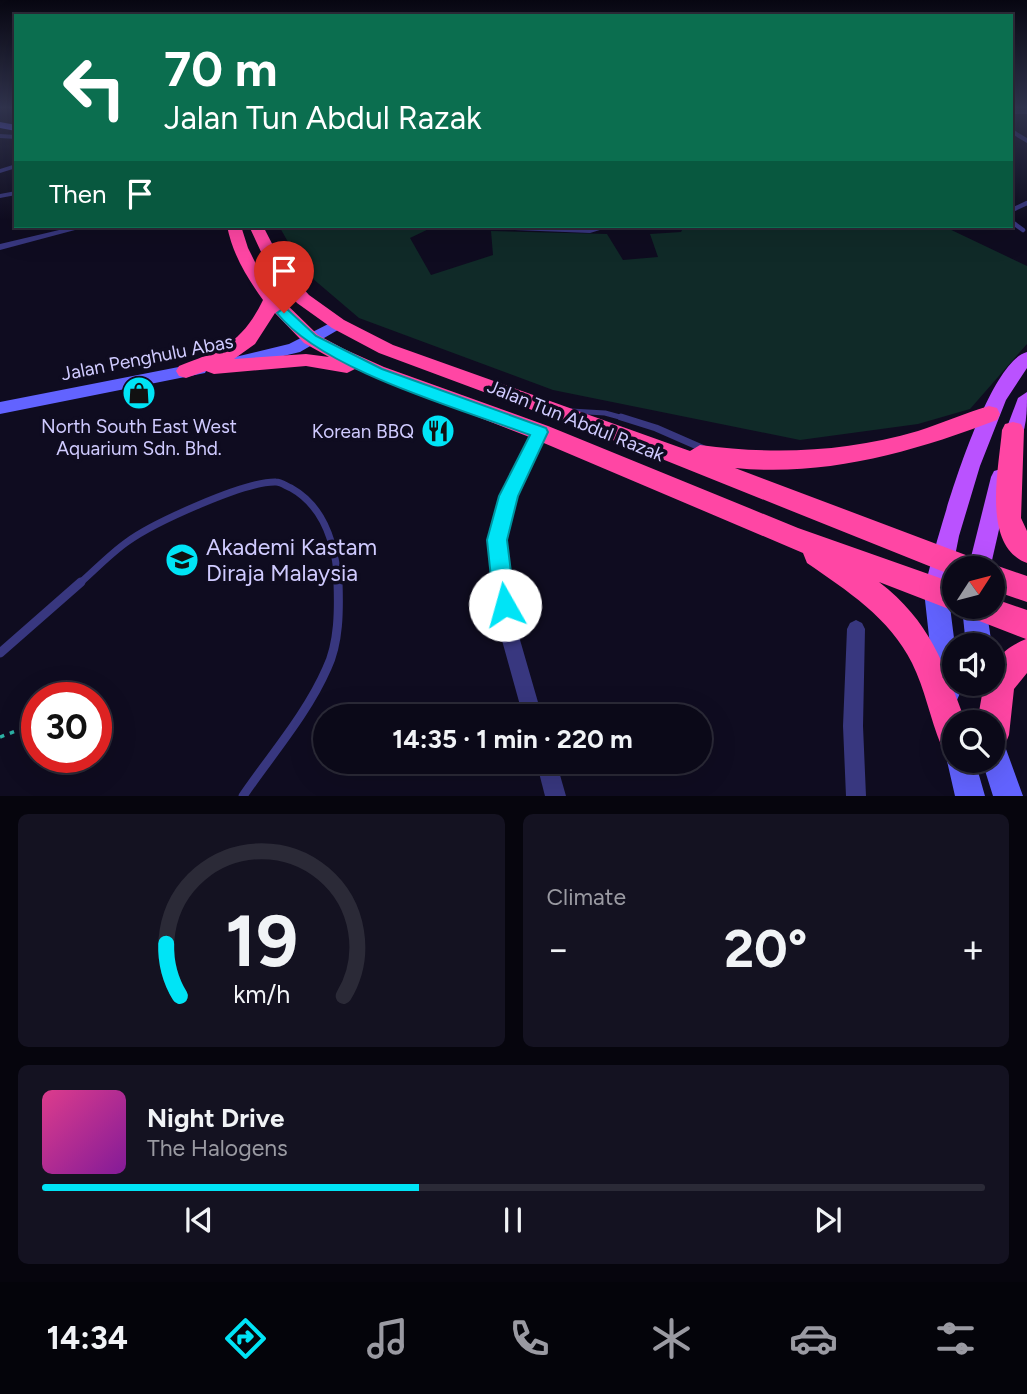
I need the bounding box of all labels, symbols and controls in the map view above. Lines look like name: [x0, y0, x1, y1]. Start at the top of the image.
text: 70 m: [164, 39, 277, 98]
icon: left: [49, 42, 140, 133]
text: Jalan Tun Abdul Razak: [164, 99, 482, 137]
icon: arrive: [121, 175, 159, 213]
text: Then: [49, 178, 107, 210]
pin: [254, 241, 314, 313]
icon: arrive: [265, 252, 303, 290]
street label: Jalan Penghulu Abas: [59, 329, 235, 385]
shop icon: North South East West Aquarium Sdn. Bhd.: [120, 374, 158, 412]
street label: Jalan Tun Abdul Razak: [484, 374, 668, 467]
restaurant icon: Korean BBQ: [419, 412, 457, 450]
place label: North South East West Aquarium Sdn. Bhd.: [41, 415, 237, 460]
place label: Korean BBQ: [312, 420, 414, 443]
place label: Akademi Kastam Diraja Malaysia: [206, 533, 377, 587]
school or university icon: Akademi Kastam Diraja Malaysia: [163, 541, 201, 579]
north arrow: [942, 556, 1004, 620]
map controls: [942, 556, 1005, 773]
position arrow: [468, 568, 542, 642]
button: sound: [942, 633, 1005, 696]
speed limit sign: 30: [21, 682, 112, 773]
button: search: [942, 710, 1005, 773]
text: 14:35 · 1 min · 220 m: [392, 723, 633, 755]
text: Climate: [547, 883, 626, 911]
text: 19: [225, 898, 298, 985]
text: 20°: [724, 918, 807, 980]
text: −: [547, 926, 570, 972]
text: +: [961, 926, 985, 972]
text: km/h: [233, 979, 290, 1009]
text: Night Drive: [147, 1102, 284, 1134]
text: The Halogens: [147, 1134, 288, 1162]
icon: previous: [180, 1201, 218, 1239]
icon: pause: [494, 1201, 532, 1239]
icon: next: [809, 1201, 847, 1239]
icon: directions: [221, 1314, 270, 1363]
icon: music: [363, 1314, 412, 1363]
icon: phone: [505, 1314, 554, 1363]
icon: climate: [647, 1314, 696, 1363]
icon: car: [789, 1314, 838, 1363]
icon: filters: [931, 1314, 980, 1363]
text: 14:34: [47, 1319, 128, 1357]

